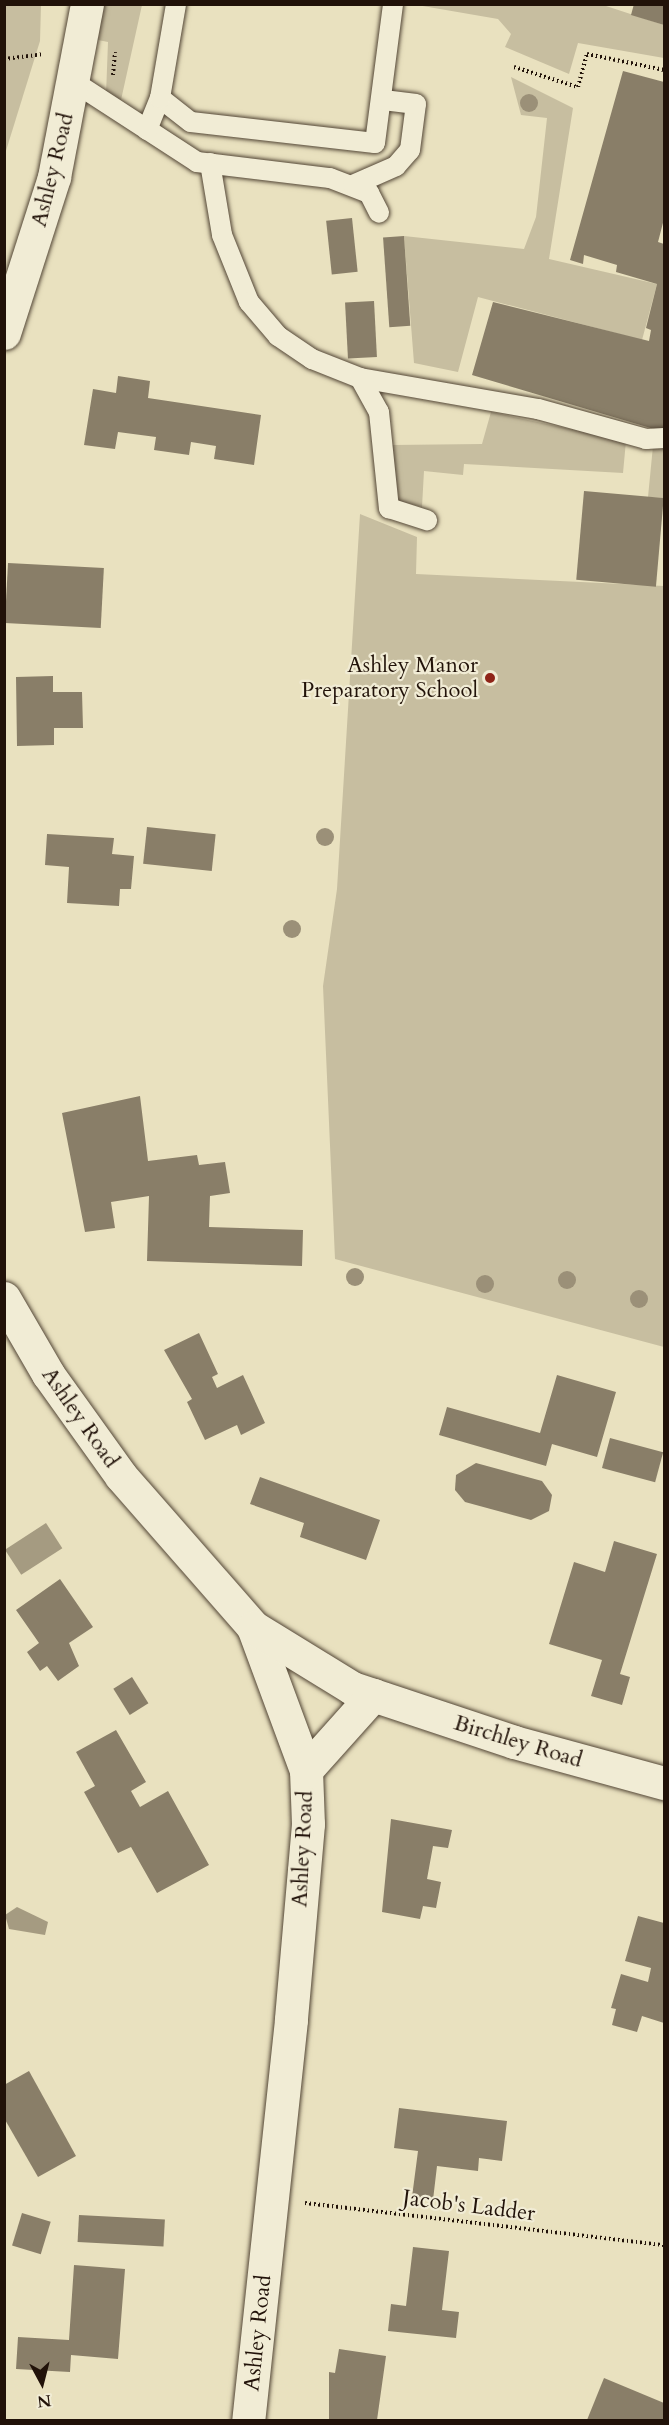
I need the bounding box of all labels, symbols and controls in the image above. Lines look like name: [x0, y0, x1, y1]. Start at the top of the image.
street label: Ashley Road: [26, 110, 80, 230]
place label: Ashley Manor Preparatory School: [301, 652, 478, 704]
marker: Ashley Manor Preparatory School: [483, 671, 497, 685]
street label: Ashley Road: [36, 1363, 124, 1473]
street label: Birchley Road: [451, 1710, 585, 1774]
street label: Ashley Road: [287, 1790, 319, 1908]
street label: Jacob's Ladder: [401, 2185, 537, 2227]
street label: Ashley Road: [239, 2274, 277, 2392]
north arrow: [12, 2353, 72, 2413]
text: N: [36, 2389, 52, 2413]

